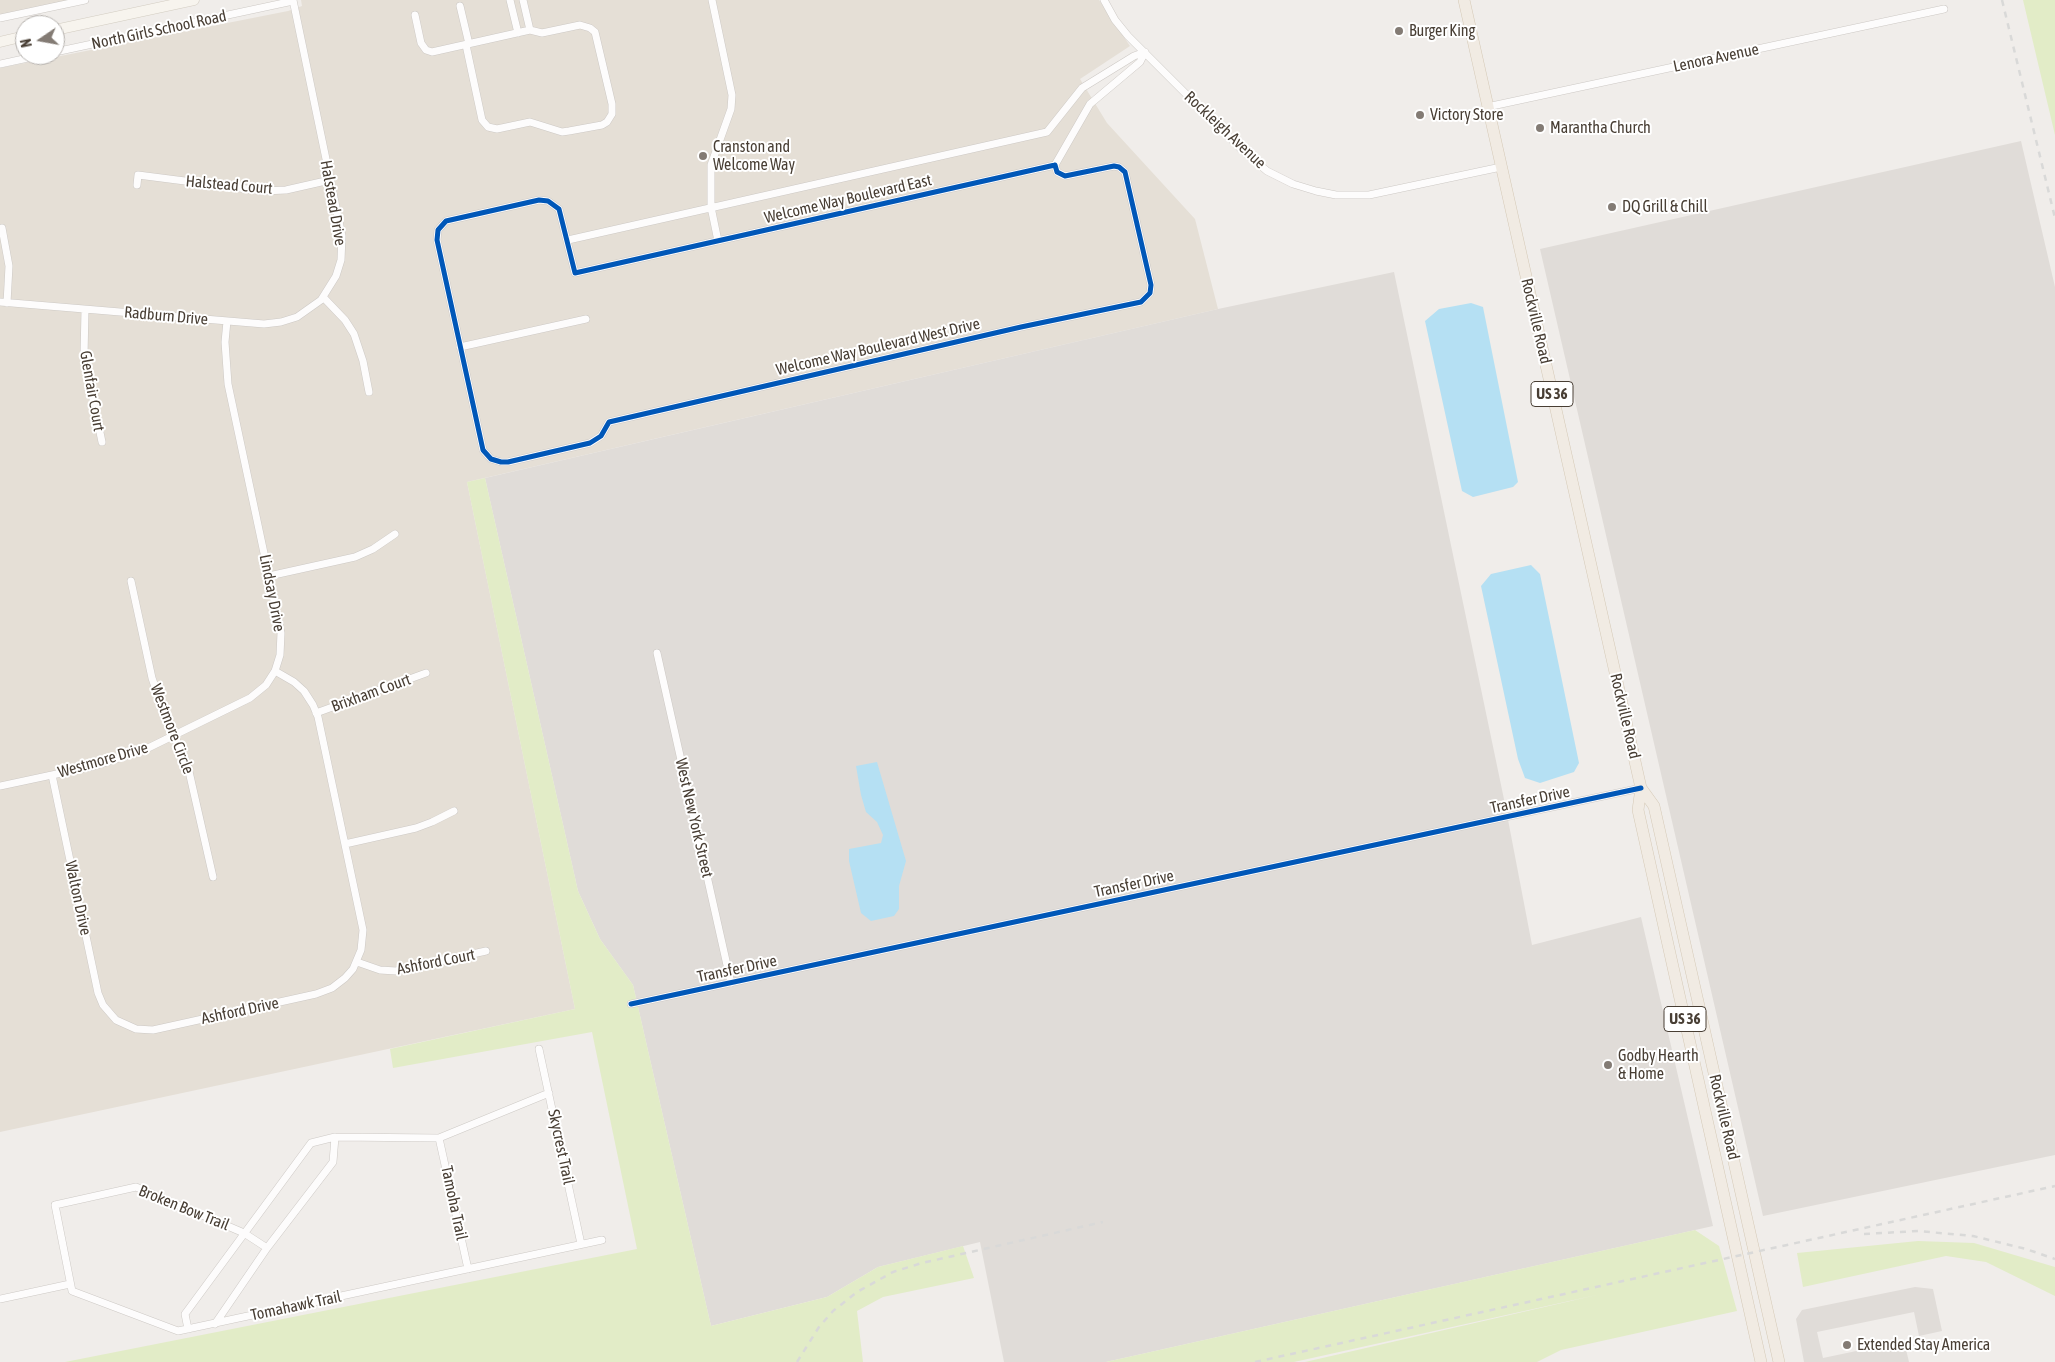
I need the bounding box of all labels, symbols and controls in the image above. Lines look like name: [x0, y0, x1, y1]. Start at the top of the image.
street label: North Girls School Road: [90, 6, 228, 54]
north arrow: [15, 15, 65, 65]
place label: Burger King: [1409, 21, 1475, 41]
marker: Burger King: [1393, 25, 1405, 37]
text: N: [18, 37, 35, 49]
street label: Lenora Avenue: [1671, 40, 1761, 76]
street label: Rockleigh Avenue: [1180, 87, 1270, 173]
place label: Victory Store: [1430, 105, 1504, 125]
marker: Victory Store: [1414, 109, 1426, 121]
place label: Marantha Church: [1550, 118, 1651, 138]
marker: Marantha Church: [1534, 122, 1546, 134]
place label: Cranston and Welcome Way: [713, 137, 795, 175]
marker: Cranston and Welcome Way: [697, 150, 709, 162]
street label: Halstead Drive: [316, 159, 350, 247]
street label: Welcome Way Boulevard East: [762, 170, 934, 228]
street label: Halstead Court: [185, 172, 273, 198]
place label: DQ Grill & Chill: [1622, 197, 1708, 217]
marker: DQ Grill & Chill: [1606, 201, 1618, 213]
street label: Rockville Road: [1517, 276, 1555, 366]
street label: Radburn Drive: [123, 303, 209, 329]
street label: Welcome Way Boulevard West Drive: [774, 314, 982, 380]
street label: Glenfair Court: [75, 349, 109, 433]
road number: US 36: [1531, 382, 1573, 406]
street label: Lindsay Drive: [255, 553, 289, 633]
street label: Brixham Court: [329, 670, 413, 716]
street label: Rockville Road: [1606, 671, 1644, 761]
street label: Westmore Circle: [146, 681, 198, 777]
street label: Westmore Drive: [56, 738, 150, 782]
street label: West New York Street: [671, 756, 717, 880]
street label: Transfer Drive: [1488, 782, 1572, 818]
street label: Walton Drive: [61, 859, 95, 937]
street label: Transfer Drive: [1092, 866, 1176, 902]
street label: Ashford Court: [395, 945, 477, 979]
street label: Transfer Drive: [695, 951, 779, 987]
street label: Ashford Drive: [199, 993, 281, 1029]
road number: US 36: [1664, 1006, 1706, 1032]
place label: Godby Hearth & Home: [1618, 1046, 1699, 1084]
marker: Godby Hearth & Home: [1602, 1059, 1614, 1071]
street label: Rockville Road: [1705, 1072, 1743, 1162]
street label: Skycrest Trail: [544, 1108, 578, 1186]
street label: Tamoha Trail: [437, 1164, 471, 1242]
street label: Broken Bow Trail: [136, 1181, 232, 1235]
street label: Tomahawk Trail: [249, 1287, 343, 1325]
place label: Extended Stay America: [1857, 1335, 1990, 1355]
marker: Extended Stay America: [1841, 1339, 1853, 1351]

